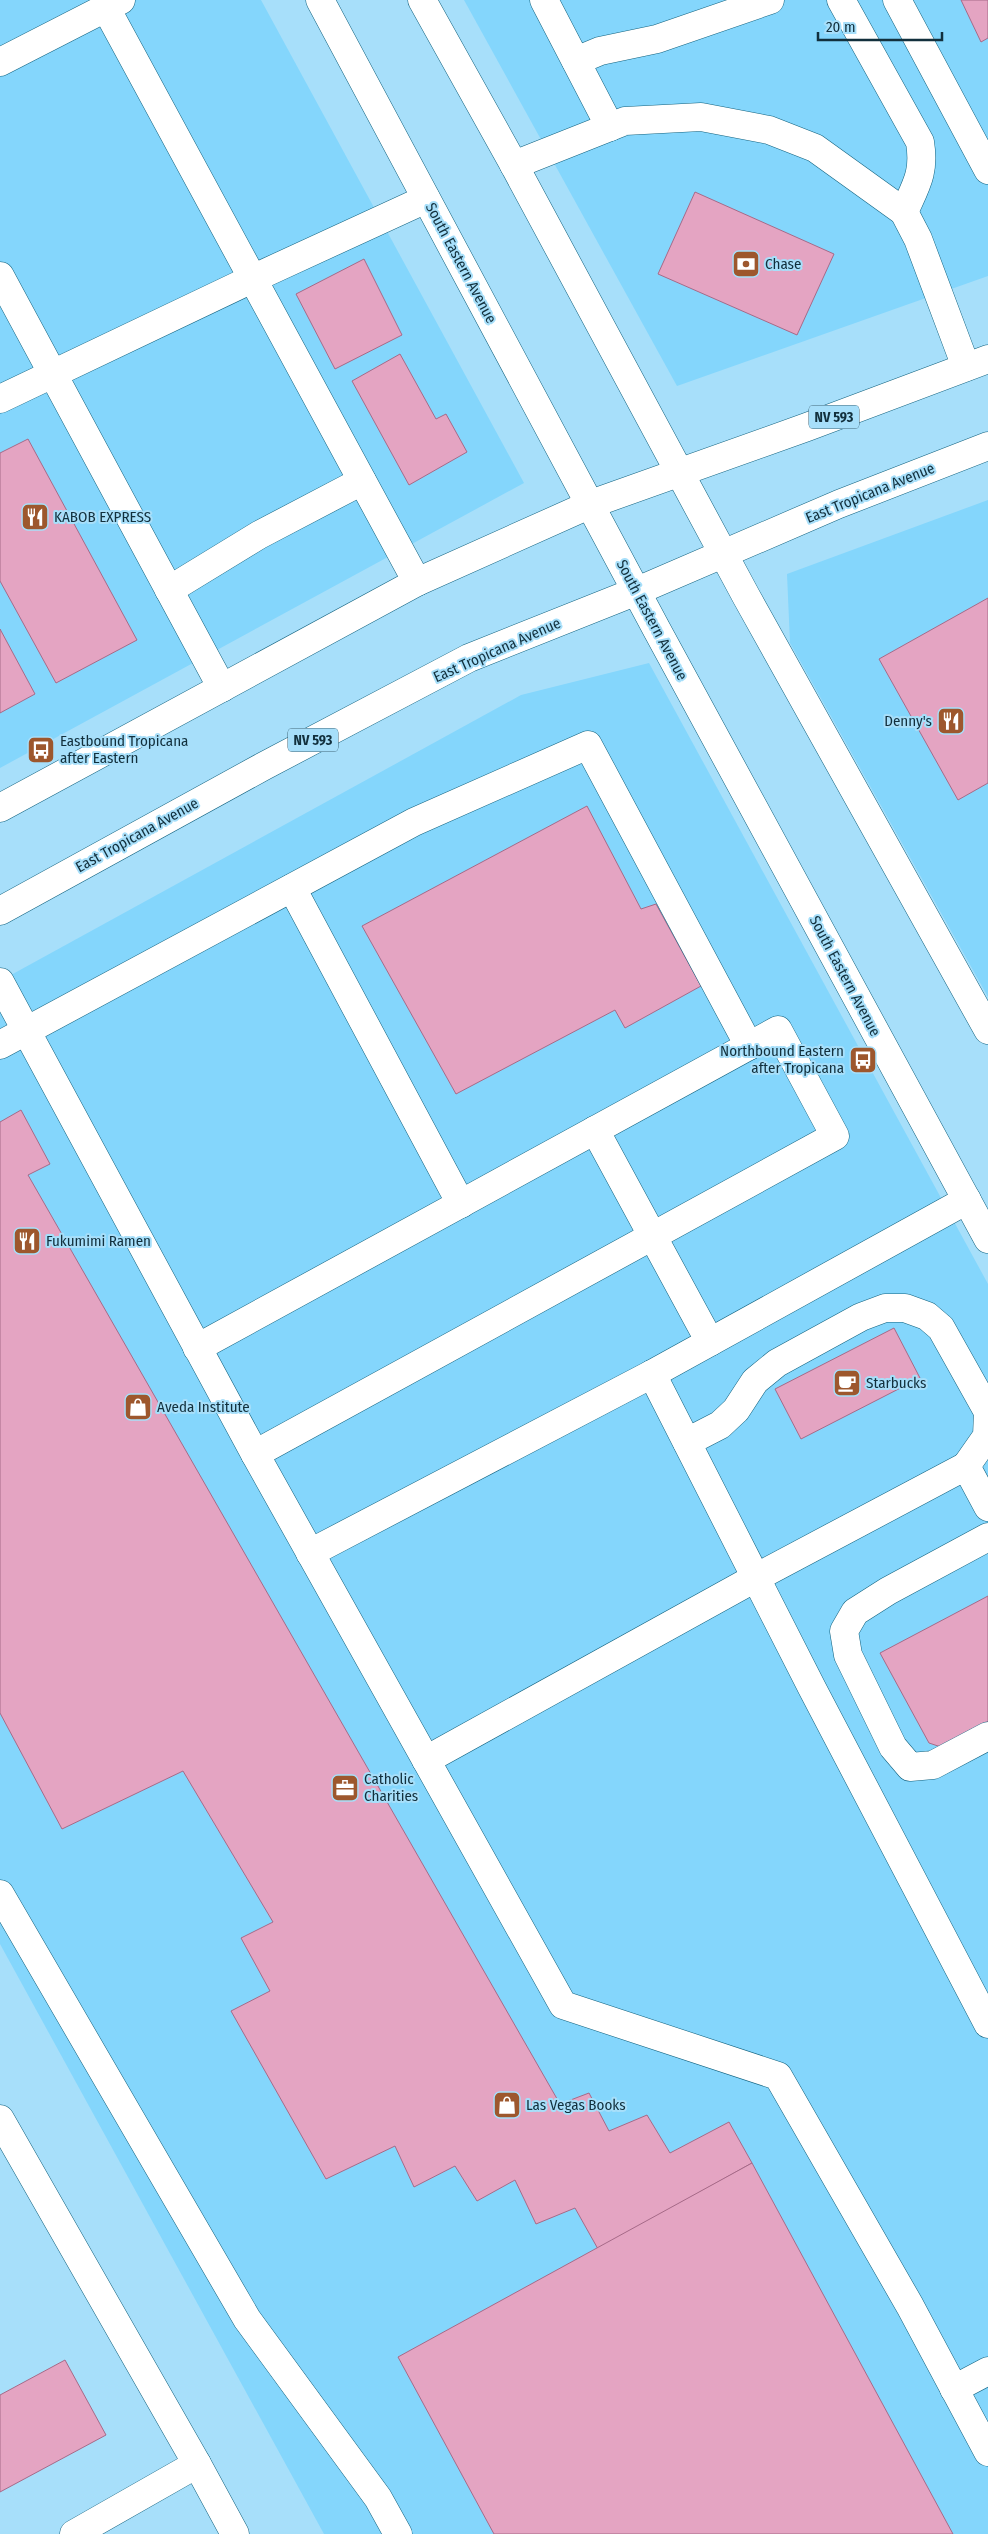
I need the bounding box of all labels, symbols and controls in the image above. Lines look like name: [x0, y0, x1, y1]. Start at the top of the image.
scale bar: [818, 10, 942, 42]
text: 20 m: [826, 18, 856, 36]
street label: South Eastern Avenue: [422, 200, 500, 326]
bank icon: Chase: [731, 249, 761, 279]
place label: Chase: [765, 255, 801, 273]
road number: NV 593: [809, 406, 859, 428]
street label: East Tropicana Avenue: [803, 459, 937, 527]
restaurant icon: KABOB EXPRESS: [20, 502, 50, 532]
place label: KABOB EXPRESS: [54, 508, 151, 526]
street label: South Eastern Avenue: [613, 557, 691, 683]
street label: East Tropicana Avenue: [431, 614, 563, 686]
restaurant icon: Denny's: [936, 706, 966, 736]
place label: Denny's: [884, 712, 932, 730]
road number: NV 593: [288, 728, 338, 752]
place label: Eastbound Tropicana after Eastern: [60, 732, 188, 767]
bus stop icon: Eastbound Tropicana after Eastern: [26, 735, 56, 765]
street label: East Tropicana Avenue: [73, 794, 201, 876]
street label: South Eastern Avenue: [806, 913, 884, 1039]
place label: Northbound Eastern after Tropicana: [720, 1042, 844, 1077]
bus stop icon: Northbound Eastern after Tropicana: [848, 1045, 878, 1075]
restaurant icon: Fukumimi Ramen: [12, 1226, 42, 1256]
place label: Fukumimi Ramen: [46, 1232, 151, 1250]
cafe icon: Starbucks: [832, 1368, 862, 1398]
place label: Starbucks: [866, 1374, 926, 1392]
shop icon: Aveda Institute: [123, 1392, 153, 1422]
place label: Aveda Institute: [157, 1398, 250, 1416]
place label: Catholic Charities: [364, 1770, 418, 1805]
office icon: Catholic Charities: [330, 1773, 360, 1803]
shop icon: Las Vegas Books: [492, 2090, 522, 2120]
place label: Las Vegas Books: [526, 2096, 626, 2114]

